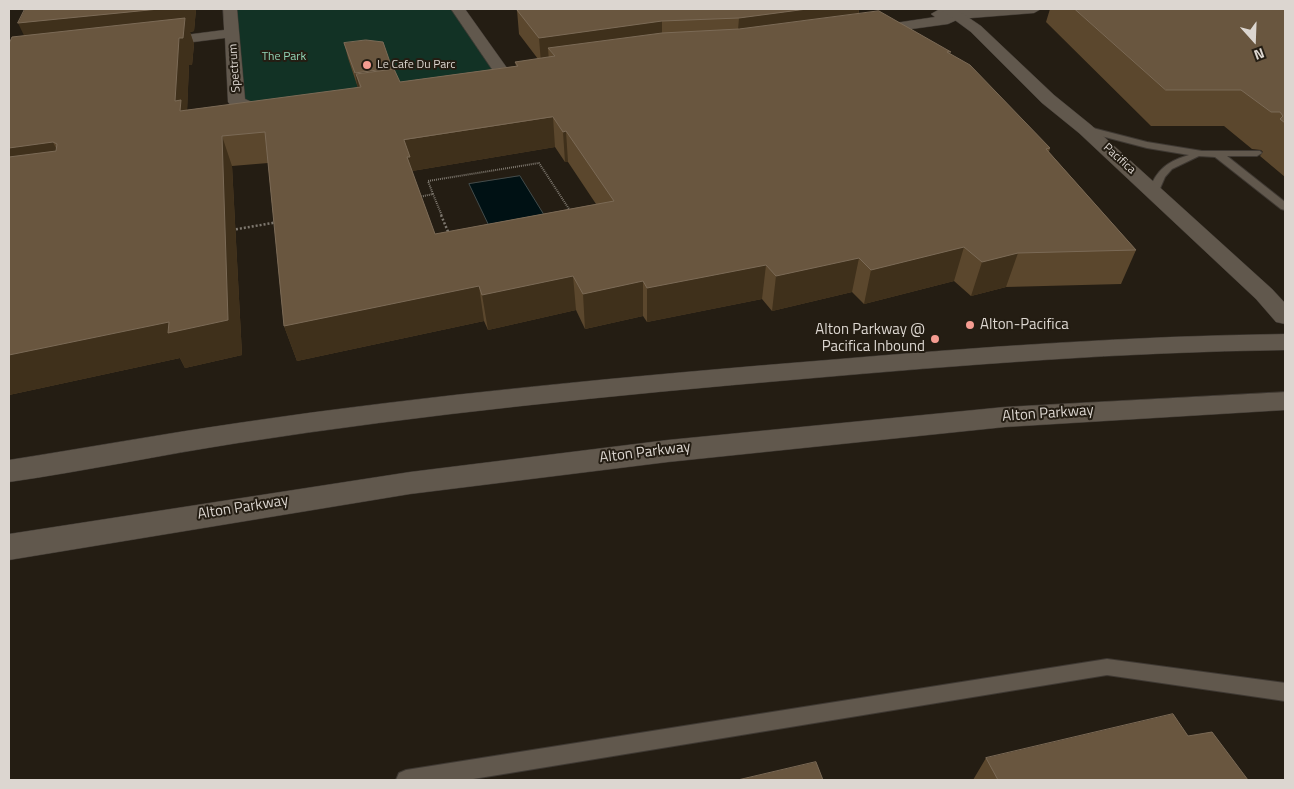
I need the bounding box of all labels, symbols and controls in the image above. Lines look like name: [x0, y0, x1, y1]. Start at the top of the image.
north arrow: [1229, 15, 1279, 65]
street label: Spectrum: [226, 43, 244, 93]
text: N: [1251, 43, 1267, 66]
park label: The Park: [262, 50, 306, 64]
place label: Le Cafe Du Parc: [377, 58, 456, 72]
marker: Le Cafe Du Parc: [361, 59, 373, 71]
street label: Pacifica: [1100, 141, 1138, 177]
place label: Alton-Pacifica: [980, 316, 1069, 334]
marker: Alton-Pacifica: [964, 319, 976, 331]
place label: Alton Parkway @ Pacifica Inbound: [815, 321, 925, 356]
marker: Alton Parkway @ Pacifica Inbound: [929, 333, 941, 345]
street label: Alton Parkway: [1002, 402, 1094, 426]
street label: Alton Parkway: [598, 438, 692, 468]
street label: Alton Parkway: [196, 492, 290, 524]

